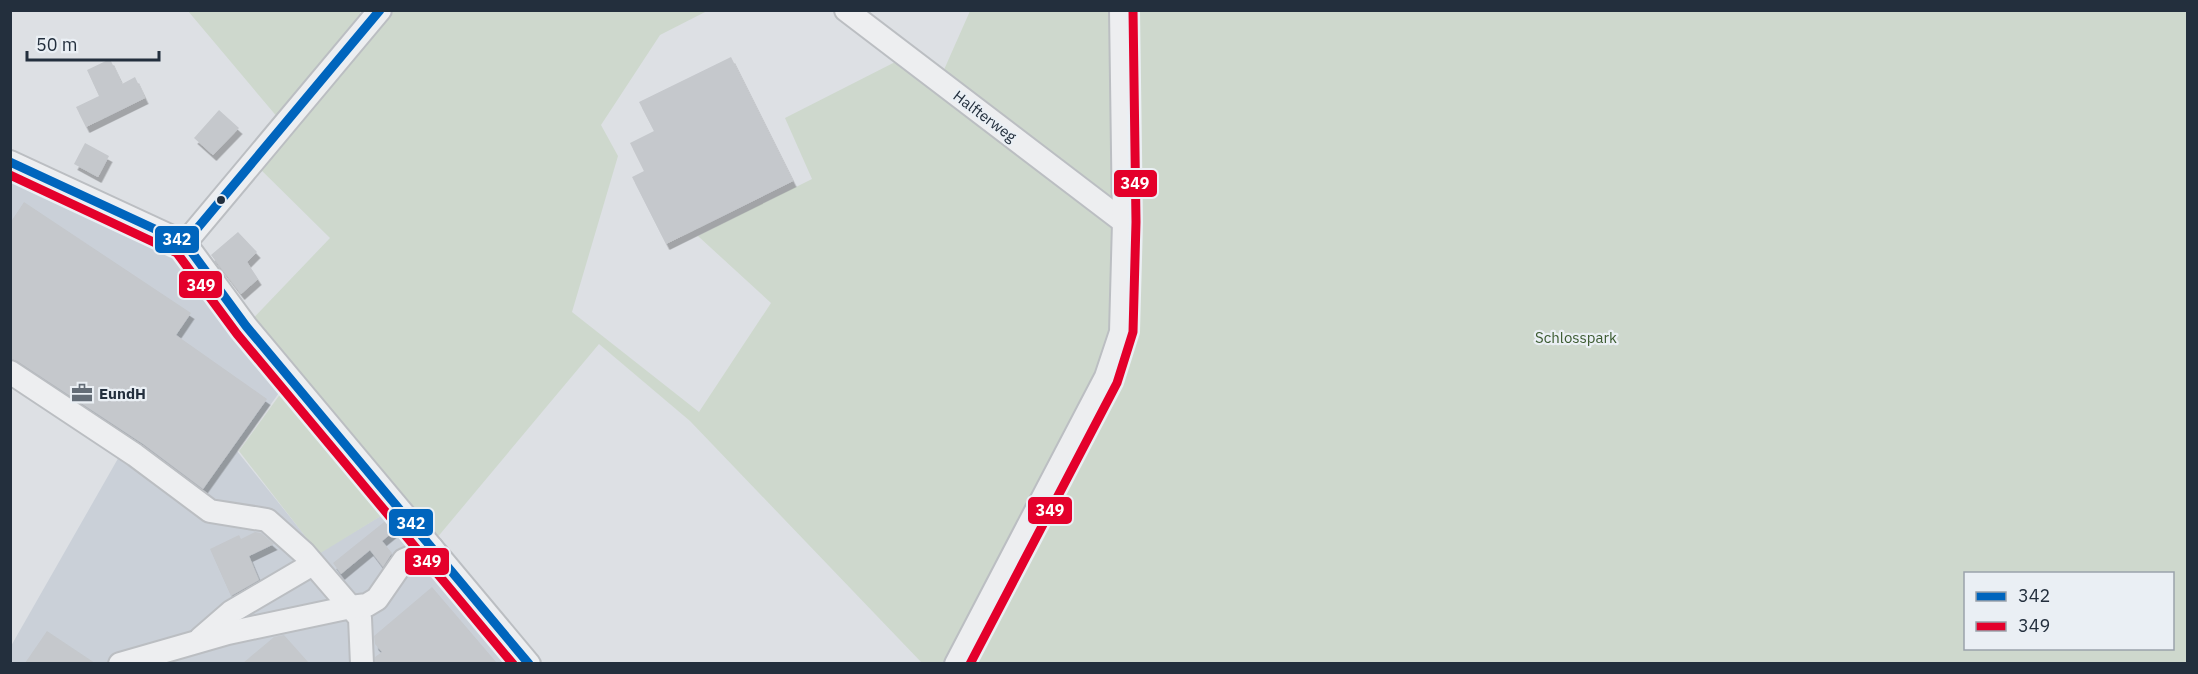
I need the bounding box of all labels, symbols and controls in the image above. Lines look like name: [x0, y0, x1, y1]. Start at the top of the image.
scale bar: [27, 24, 159, 62]
text: 50 m: [36, 33, 78, 56]
street label: Halfterweg: [950, 86, 1020, 146]
line badge: 349: [1113, 169, 1158, 198]
text: 349: [1121, 173, 1149, 193]
unlabelled marker: [215, 194, 227, 206]
line badge: 342: [154, 225, 200, 254]
text: 342: [163, 229, 191, 249]
line badge: 349: [178, 270, 223, 299]
text: 349: [187, 275, 215, 295]
park label: Schlosspark: [1535, 328, 1617, 347]
office icon: EundH: [70, 381, 94, 405]
place label: EundH: [99, 384, 146, 403]
line badge: 349: [1027, 496, 1073, 525]
text: 349: [1036, 500, 1064, 520]
line badge: 342: [388, 508, 434, 537]
text: 342: [397, 513, 425, 533]
line badge: 349: [404, 547, 450, 576]
text: 349: [413, 551, 441, 571]
legend: [1964, 572, 2174, 650]
text: 342: [2018, 584, 2050, 607]
text: 349: [2018, 614, 2050, 637]

